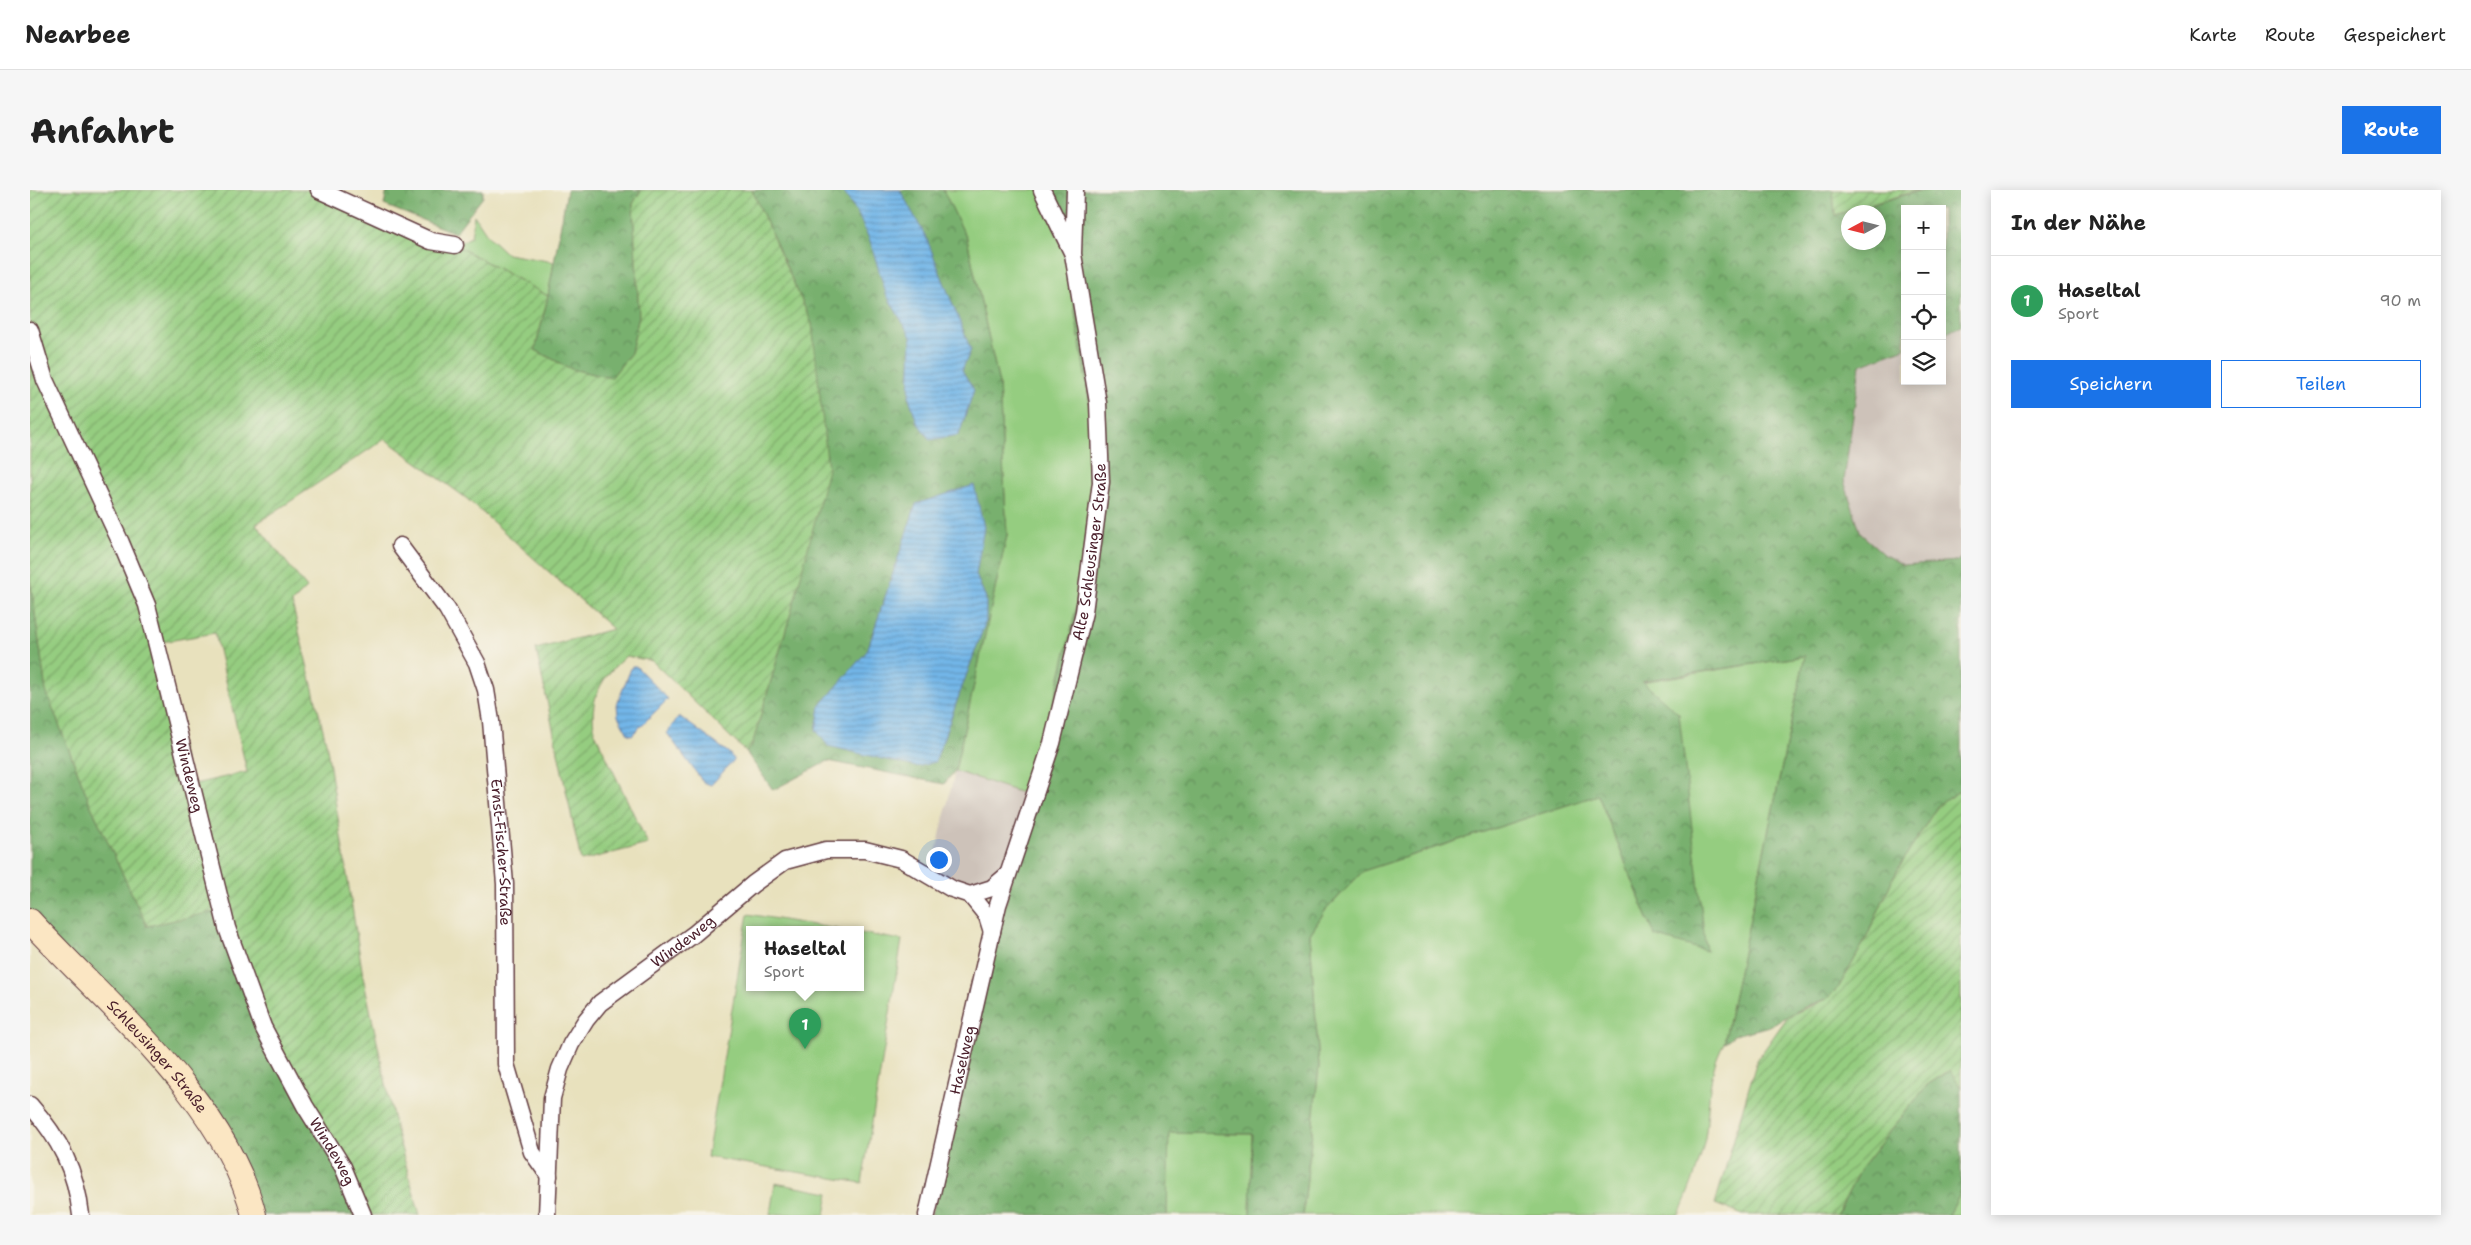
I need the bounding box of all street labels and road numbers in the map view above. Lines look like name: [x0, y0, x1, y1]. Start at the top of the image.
street label: Alte Schleusinger Straße: [1067, 463, 1111, 643]
street label: Windeweg: [170, 736, 208, 815]
street label: Ernst-Fischer-Straße: [486, 778, 515, 926]
street label: Windeweg: [647, 911, 719, 972]
street label: Schleusinger Straße: [102, 996, 212, 1117]
street label: Haselweg: [945, 1023, 980, 1097]
street label: Windeweg: [305, 1114, 360, 1188]

